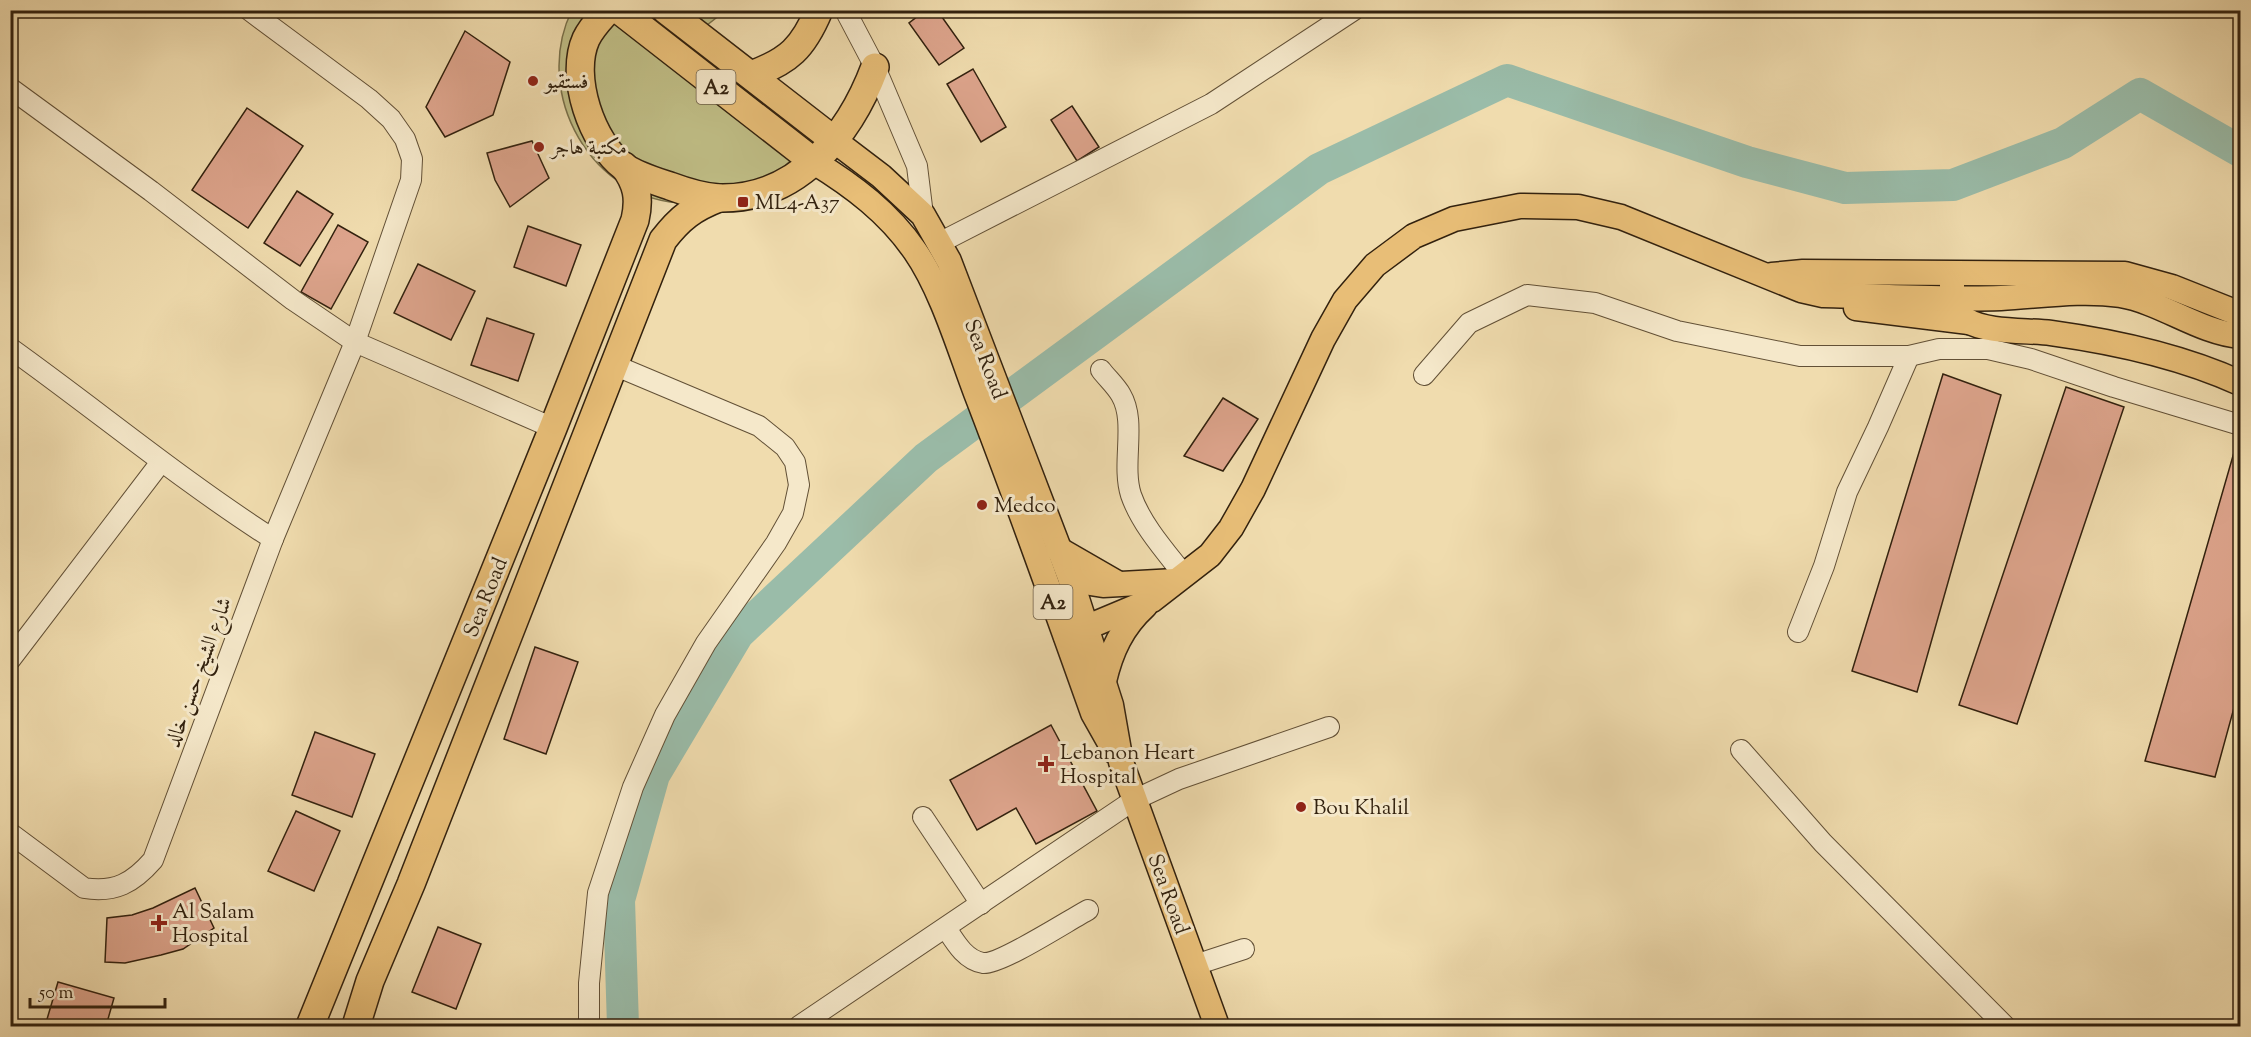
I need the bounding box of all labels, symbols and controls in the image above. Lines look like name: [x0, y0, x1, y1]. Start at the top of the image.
place label: فستقيو: [543, 68, 589, 98]
road number: A2: [696, 70, 736, 104]
marker: فستقيو: [526, 74, 540, 88]
place label: مكتبة هاجر: [549, 134, 627, 164]
marker: مكتبة هاجر: [532, 140, 546, 154]
place label: ML4-A37: [755, 189, 840, 219]
marker: ML4-A37: [736, 195, 750, 209]
street label: Sea Road: [955, 315, 1013, 404]
place label: Medco: [994, 492, 1055, 522]
marker: Medco: [975, 498, 989, 512]
street label: Sea Road: [457, 553, 516, 642]
road number: A2: [1034, 585, 1072, 619]
street label: شارع الشيخ حسن خالد: [159, 593, 243, 753]
place label: Lebanon Heart Hospital: [1060, 739, 1195, 793]
marker: Lebanon Heart Hospital: [1037, 755, 1055, 773]
place label: Bou Khalil: [1313, 794, 1409, 824]
marker: Bou Khalil: [1294, 800, 1308, 814]
street label: Sea Road: [1139, 850, 1196, 939]
place label: Al Salam Hospital: [172, 898, 255, 952]
marker: Al Salam Hospital: [150, 914, 168, 932]
scale bar: [30, 971, 165, 1009]
text: 50 m: [38, 981, 74, 1007]

